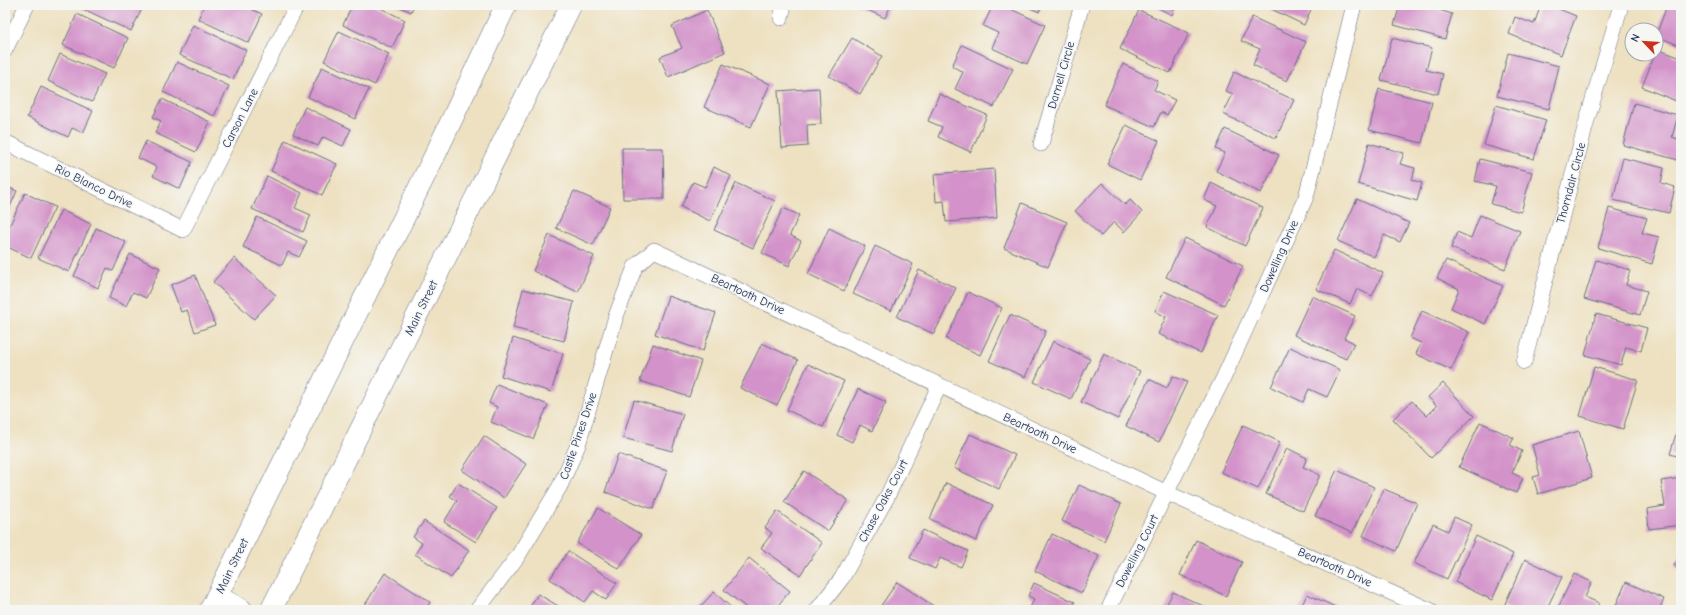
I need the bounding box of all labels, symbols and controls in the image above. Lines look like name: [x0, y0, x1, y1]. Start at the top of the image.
north arrow: [1624, 22, 1664, 62]
text: N: [1628, 32, 1643, 44]
street label: Darnell Circle: [1045, 40, 1077, 110]
street label: Carson Lane: [219, 86, 261, 150]
street label: Thorndalr Circle: [1553, 141, 1589, 225]
street label: Rio Blanco Drive: [53, 161, 135, 211]
street label: Dowelling Drive: [1257, 218, 1301, 294]
street label: Beartooth Drive: [709, 271, 787, 317]
street label: Main Street: [402, 278, 441, 338]
street label: Castle Pines Drive: [556, 390, 600, 482]
street label: Beartooth Drive: [1001, 410, 1079, 456]
street label: Chase Oaks Court: [855, 457, 911, 545]
street label: Dowelling Court: [1113, 512, 1162, 590]
street label: Main Street: [213, 536, 252, 596]
street label: Beartooth Drive: [1296, 544, 1374, 590]

